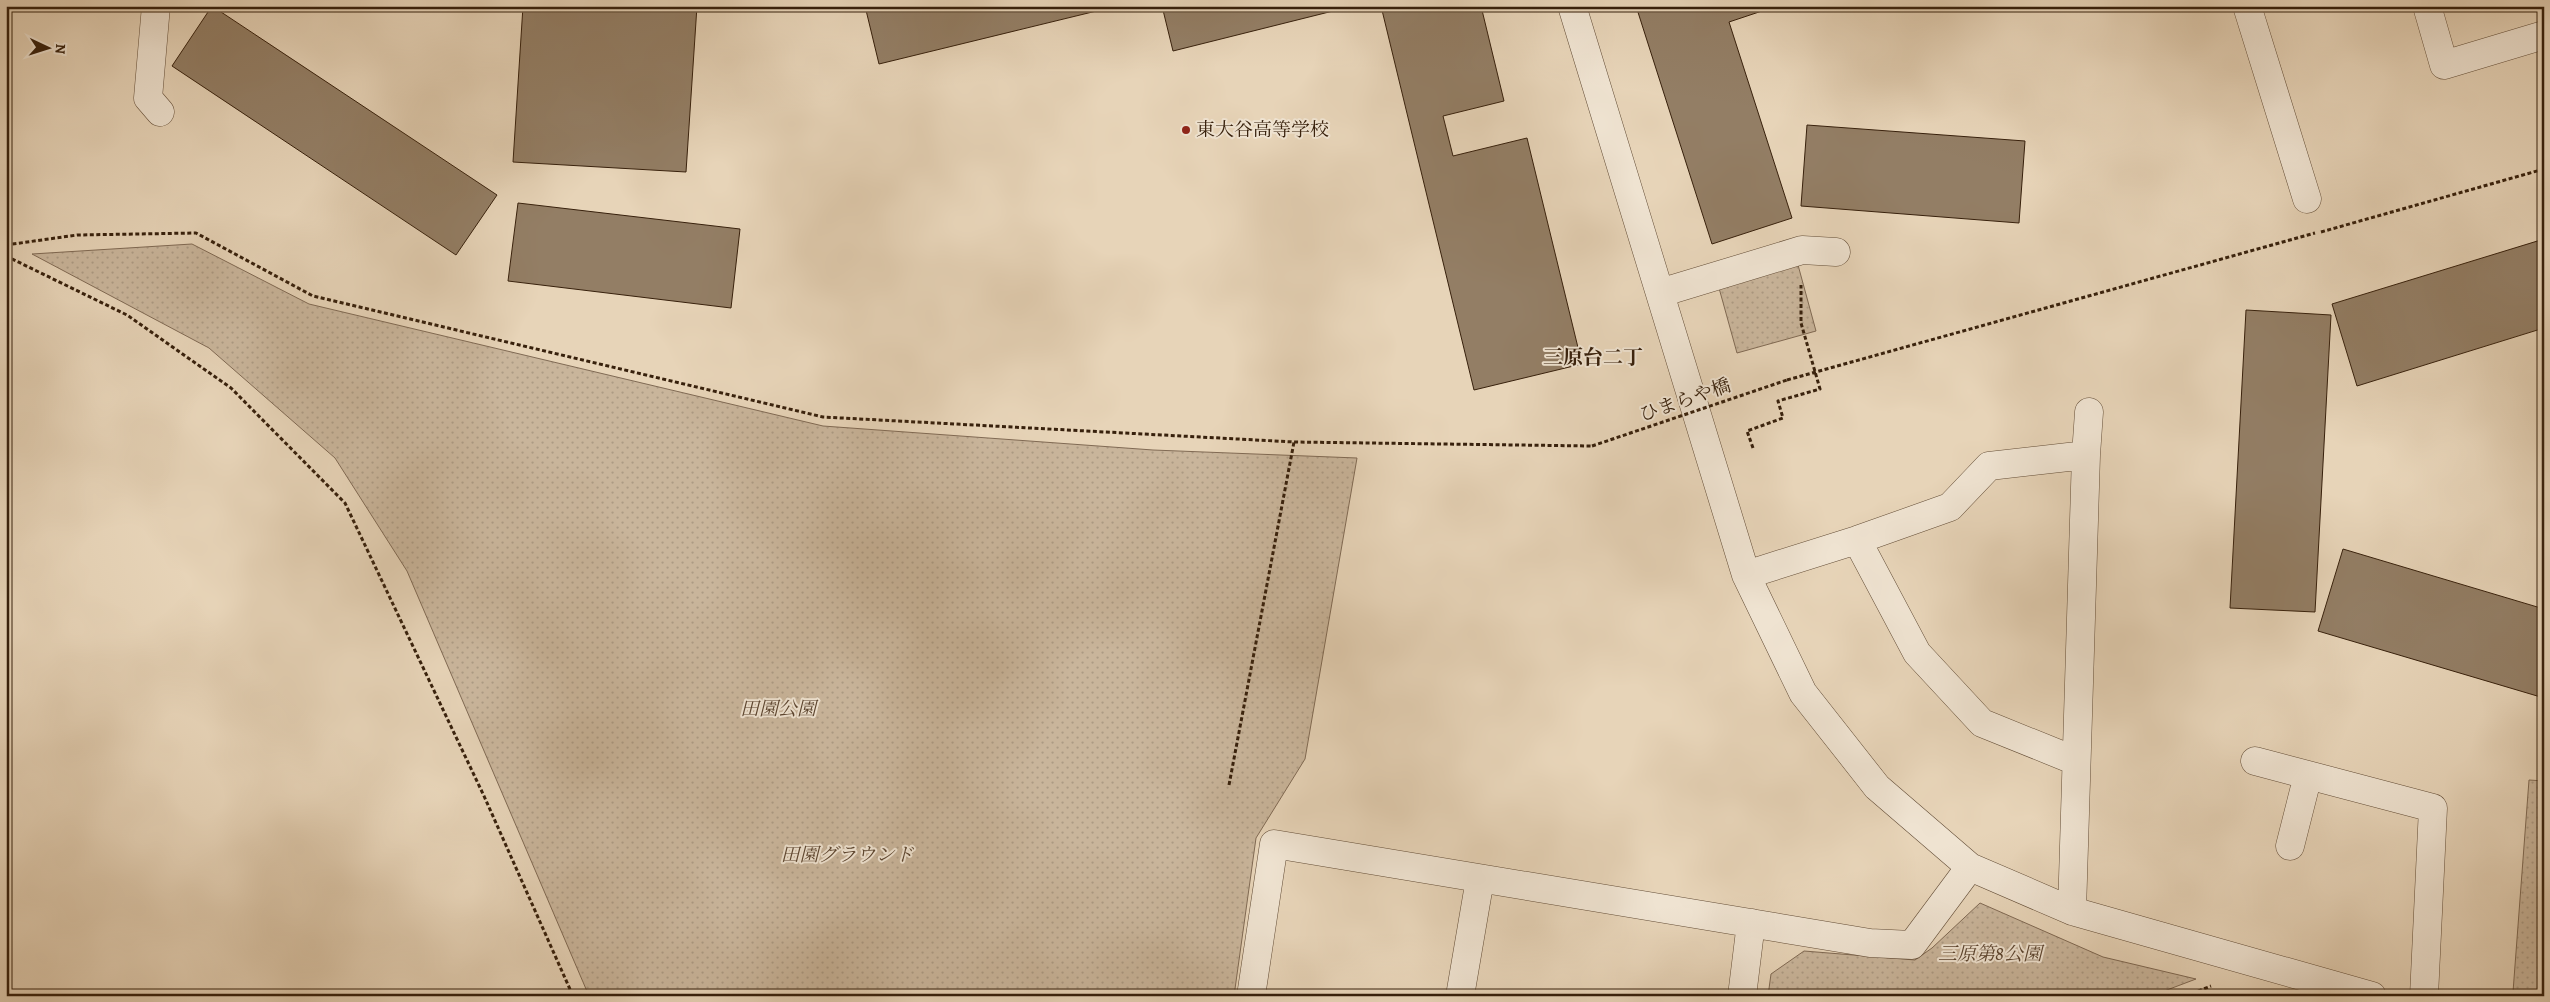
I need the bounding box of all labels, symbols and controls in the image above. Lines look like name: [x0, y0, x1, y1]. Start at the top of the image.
north arrow: [22, 22, 72, 72]
text: N: [51, 43, 70, 55]
place label: 東大谷高等学校: [1196, 117, 1329, 143]
marker: 東大谷高等学校: [1180, 124, 1192, 136]
district label: 三原台二丁: [1543, 344, 1643, 371]
street label: ひまらや橋: [1636, 372, 1734, 428]
park label: 田園公園: [740, 696, 819, 722]
park label: 田園グラウンド: [780, 842, 914, 868]
park label: 三原第8公園: [1938, 941, 2045, 967]

